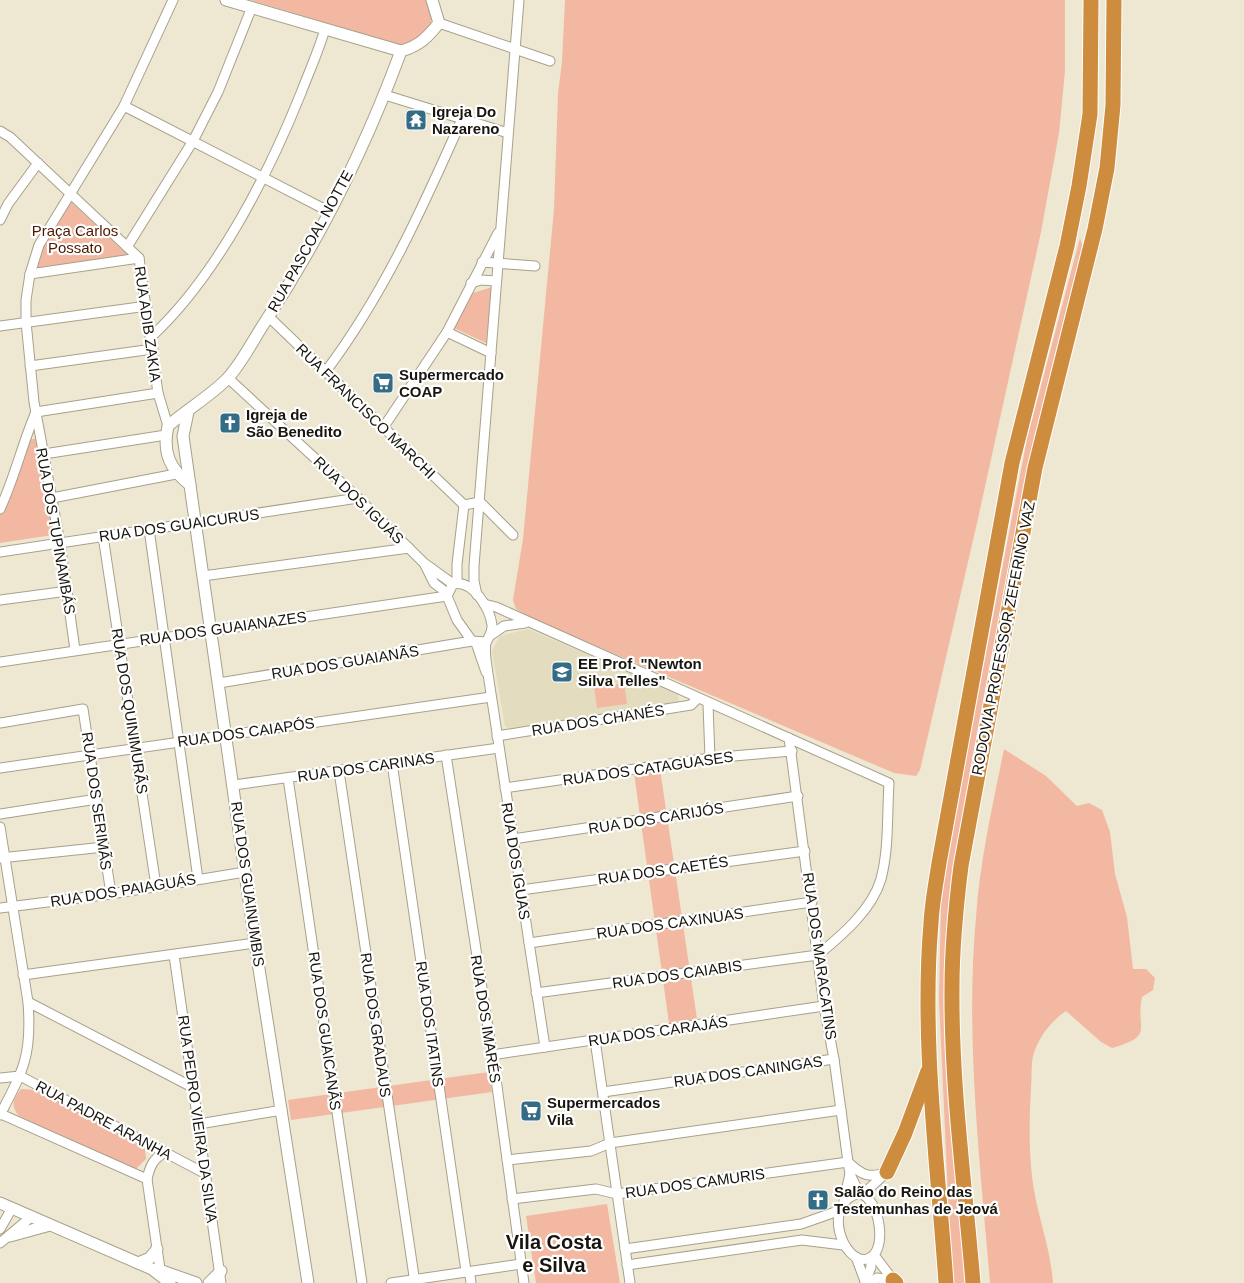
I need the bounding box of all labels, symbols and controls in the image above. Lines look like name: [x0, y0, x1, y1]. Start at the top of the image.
place label: Igreja Do Nazareno: [432, 103, 500, 137]
temple icon: Igreja Do Nazareno: [404, 108, 428, 132]
street label: RUA PASCOAL NOTTE: [264, 167, 356, 315]
park label: Praça Carlos Possato: [32, 222, 118, 256]
street label: RUA ADIB ZAKIA: [131, 265, 165, 383]
street label: RUA FRANCISCO MARCHI: [293, 340, 439, 482]
place label: Supermercado COAP: [399, 366, 504, 400]
supermarket icon: Supermercado COAP: [371, 371, 395, 395]
place label: Igreja de São Benedito: [246, 406, 342, 440]
church icon: Igreja de São Benedito: [218, 411, 242, 435]
street label: RUA DOS TUPINAMBÁS: [33, 446, 79, 616]
street label: RUA DOS IGUÁS: [311, 453, 407, 547]
street label: RODOVIA PROFESSOR ZEFERINO VAZ: [968, 499, 1038, 777]
street label: RUA DOS GUAICURUS: [98, 505, 260, 545]
street label: RUA DOS GUAIANAZES: [138, 608, 308, 648]
street label: RUA DOS QUINIMURÃS: [109, 627, 151, 795]
street label: RUA DOS GUAIANÃS: [270, 642, 420, 682]
place label: EE Prof. "Newton Silva Telles": [578, 655, 702, 689]
school or university icon: EE Prof. "Newton Silva Telles": [550, 660, 574, 684]
street label: RUA DOS CHANÉS: [530, 701, 666, 739]
street label: RUA DOS CAIAPÓS: [176, 714, 316, 750]
street label: RUA DOS SERIMÃS: [79, 731, 115, 871]
street label: RUA DOS CATAGUASES: [562, 748, 734, 788]
street label: RUA DOS CARINAS: [296, 749, 436, 785]
street label: RUA DOS CARIJÓS: [587, 799, 725, 837]
street label: RUA DOS GUAINUMBIS: [228, 800, 268, 968]
street label: RUA DOS IGUAS: [498, 801, 534, 921]
street label: RUA DOS CAETÉS: [597, 852, 729, 888]
street label: RUA DOS PAIAGUÁS: [49, 870, 197, 910]
street label: RUA DOS MARACATINS: [800, 871, 840, 1041]
street label: RUA DOS CAXINUAS: [595, 904, 745, 942]
street label: RUA DOS GUAICANÃS: [305, 951, 345, 1111]
street label: RUA DOS GRADAUS: [357, 952, 395, 1098]
street label: RUA DOS IMARÉS: [467, 954, 505, 1084]
street label: RUA DOS CAIABIS: [611, 956, 743, 992]
street label: RUA DOS ITATINS: [413, 960, 447, 1088]
street label: RUA DOS CARAJÁS: [587, 1013, 729, 1049]
street label: RUA PEDRO VIEIRA DA SILVA: [175, 1014, 221, 1224]
street label: RUA DOS CANINGAS: [673, 1052, 823, 1090]
street label: RUA PADRE ARANHA: [33, 1077, 175, 1163]
place label: Supermercados Vila: [547, 1094, 660, 1128]
supermarket icon: Supermercados Vila: [519, 1099, 543, 1123]
street label: RUA DOS CAMURIS: [624, 1165, 766, 1201]
place label: Salão do Reino das Testemunhas de Jeová: [834, 1183, 999, 1217]
church icon: Salão do Reino das Testemunhas de Jeová: [806, 1188, 830, 1212]
district label: Vila Costa e Silva: [506, 1231, 603, 1276]

